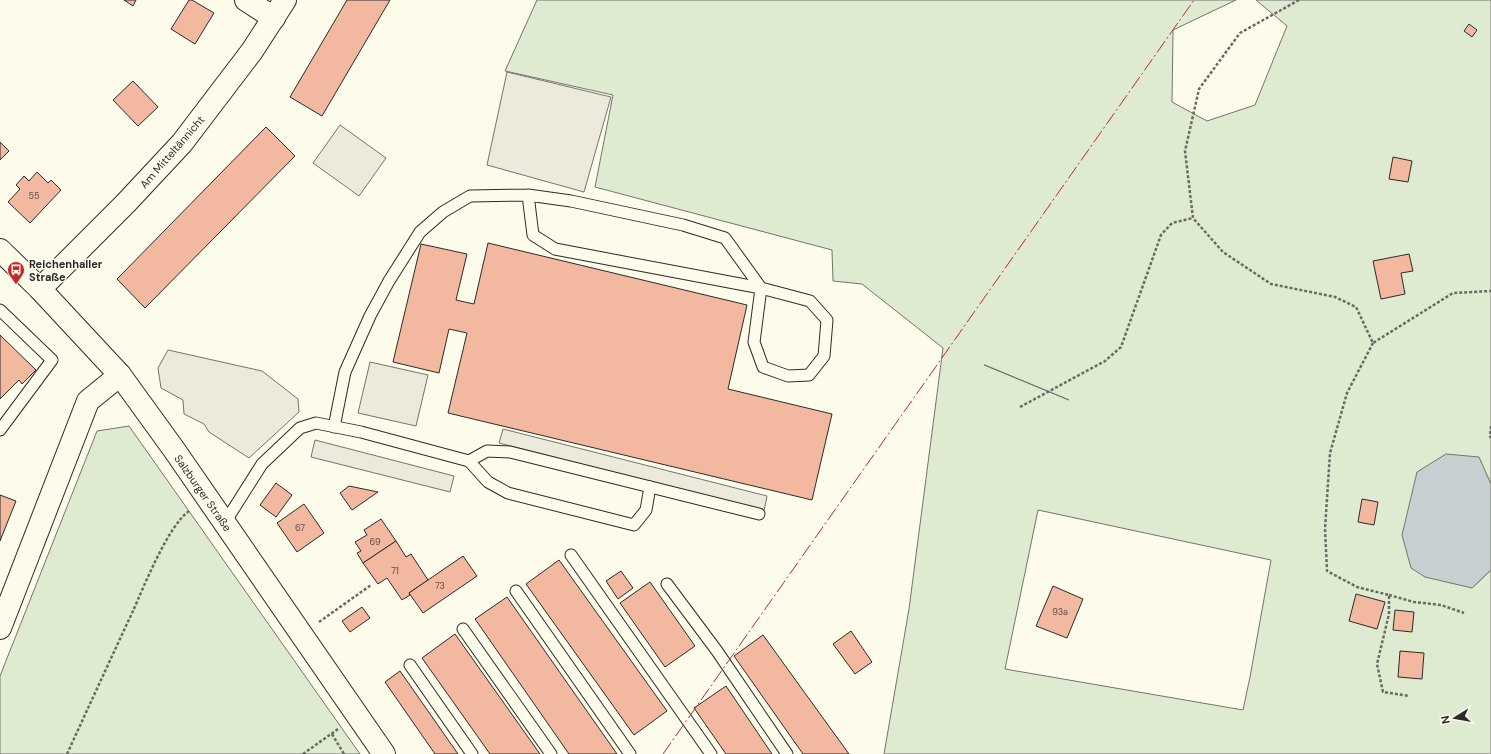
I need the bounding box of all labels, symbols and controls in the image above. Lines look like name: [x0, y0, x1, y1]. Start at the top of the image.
street label: Am Mitteltännicht: [137, 113, 207, 191]
house number: 55: [29, 190, 39, 202]
place label: Reichenhaller Straße: [29, 257, 103, 284]
bus stop icon: Reichenhaller Straße: [6, 260, 26, 285]
street label: Salzburger Straße: [171, 452, 235, 534]
house number: 67: [295, 522, 305, 534]
house number: 69: [369, 536, 381, 548]
house number: 71: [391, 565, 399, 577]
house number: 73: [435, 580, 445, 592]
house number: 93a: [1052, 606, 1068, 618]
north arrow: [1435, 698, 1475, 738]
text: N: [1438, 715, 1453, 725]

